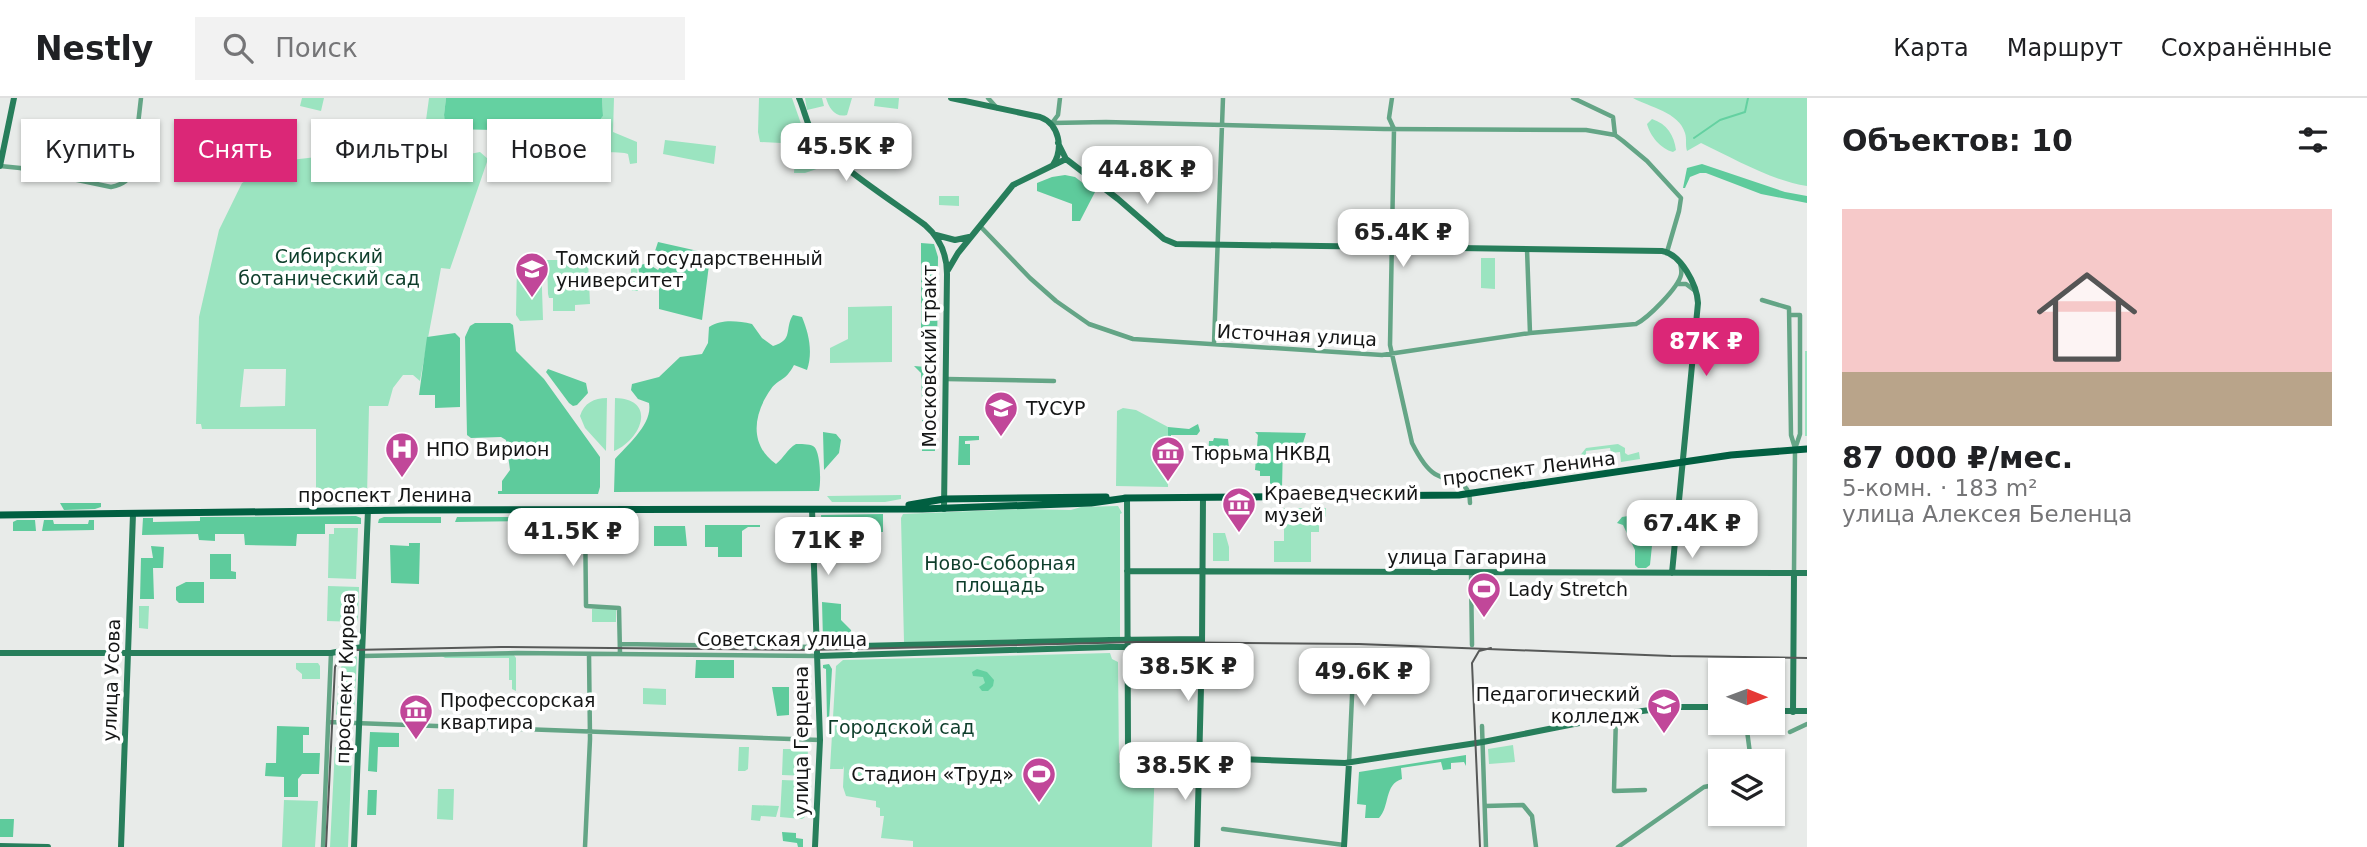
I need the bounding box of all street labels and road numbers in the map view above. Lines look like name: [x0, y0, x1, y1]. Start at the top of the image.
street label: Московский тракт: [918, 265, 940, 447]
street label: Источная улица: [1216, 320, 1378, 350]
street label: проспект Ленина: [1441, 446, 1617, 490]
street label: проспект Ленина: [298, 484, 472, 506]
street label: улица Гагарина: [1387, 546, 1547, 568]
street label: проспект Кирова: [331, 592, 359, 764]
street label: улица Усова: [98, 618, 124, 742]
street label: Советская улица: [697, 628, 867, 650]
street label: улица Герцена: [790, 666, 812, 816]

